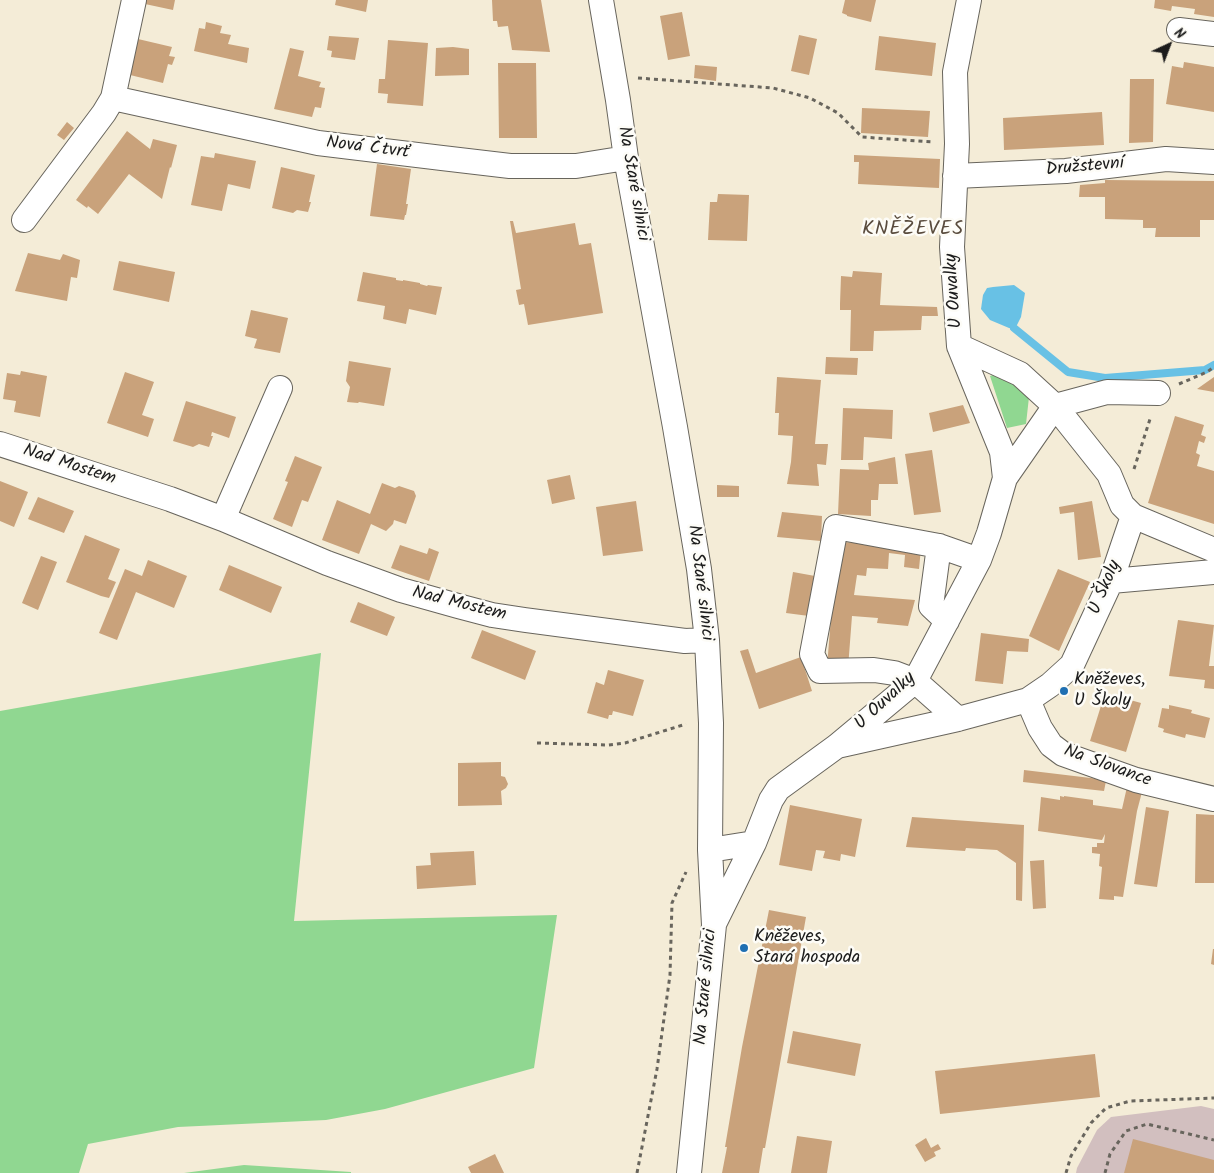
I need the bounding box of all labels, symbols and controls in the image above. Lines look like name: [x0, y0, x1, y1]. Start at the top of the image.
north arrow: [1144, 20, 1194, 70]
text: N: [1168, 23, 1190, 45]
street label: Na Staré silnici: [611, 125, 653, 243]
street label: Nová Čtvrť: [325, 133, 411, 165]
street label: Družstevní: [1045, 154, 1125, 182]
district label: KNĚŽEVES: [861, 219, 965, 243]
street label: U Ouvalky: [942, 253, 968, 329]
street label: Nad Mostem: [20, 441, 118, 491]
street label: Na Staré silnici: [681, 524, 717, 642]
street label: U Školy: [1085, 558, 1127, 618]
street label: Nad Mostem: [410, 583, 508, 627]
street label: U Ouvalky: [851, 669, 921, 735]
place label: Kněževes, U Školy: [1074, 670, 1145, 712]
marker: Kněževes, U Školy: [1058, 685, 1070, 697]
street label: Na Slovance: [1060, 741, 1154, 793]
place label: Kněževes, Stará hospoda: [754, 927, 860, 970]
street label: Na Staré silnici: [691, 928, 723, 1046]
marker: Kněževes, Stará hospoda: [738, 942, 750, 954]

